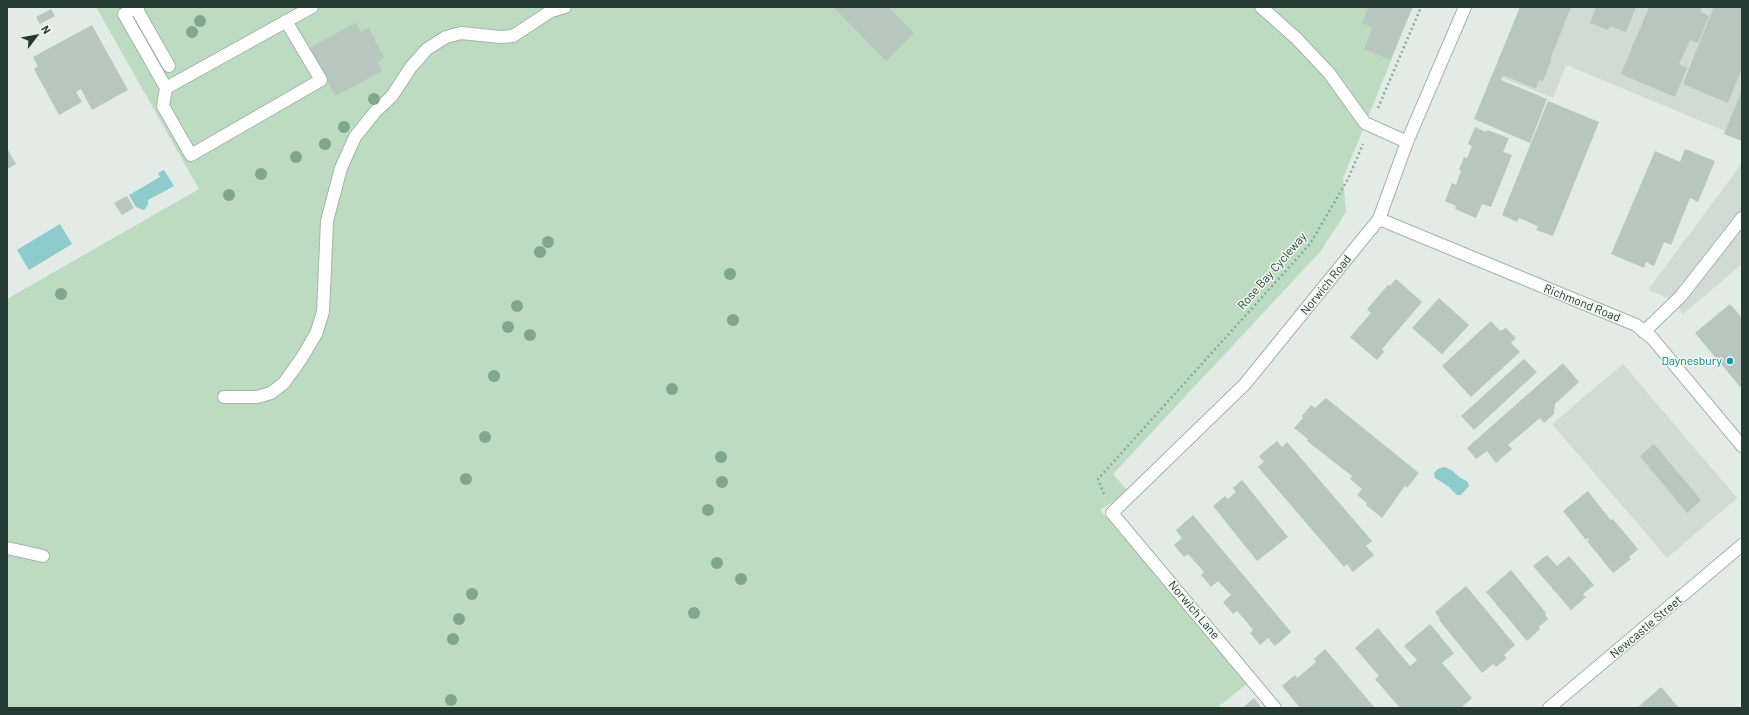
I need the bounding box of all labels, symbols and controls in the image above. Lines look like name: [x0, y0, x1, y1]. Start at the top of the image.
north arrow: [16, 16, 56, 56]
text: N: [39, 23, 54, 36]
street label: Rose Bay Cycleway: [1234, 229, 1310, 313]
street label: Norwich Road: [1298, 252, 1354, 318]
street label: Richmond Road: [1542, 281, 1622, 325]
place label: Daynesbury: [1661, 354, 1722, 368]
marker: Daynesbury: [1725, 356, 1735, 366]
street label: Norwich Lane: [1165, 578, 1223, 642]
street label: Newcastle Street: [1607, 593, 1685, 661]

